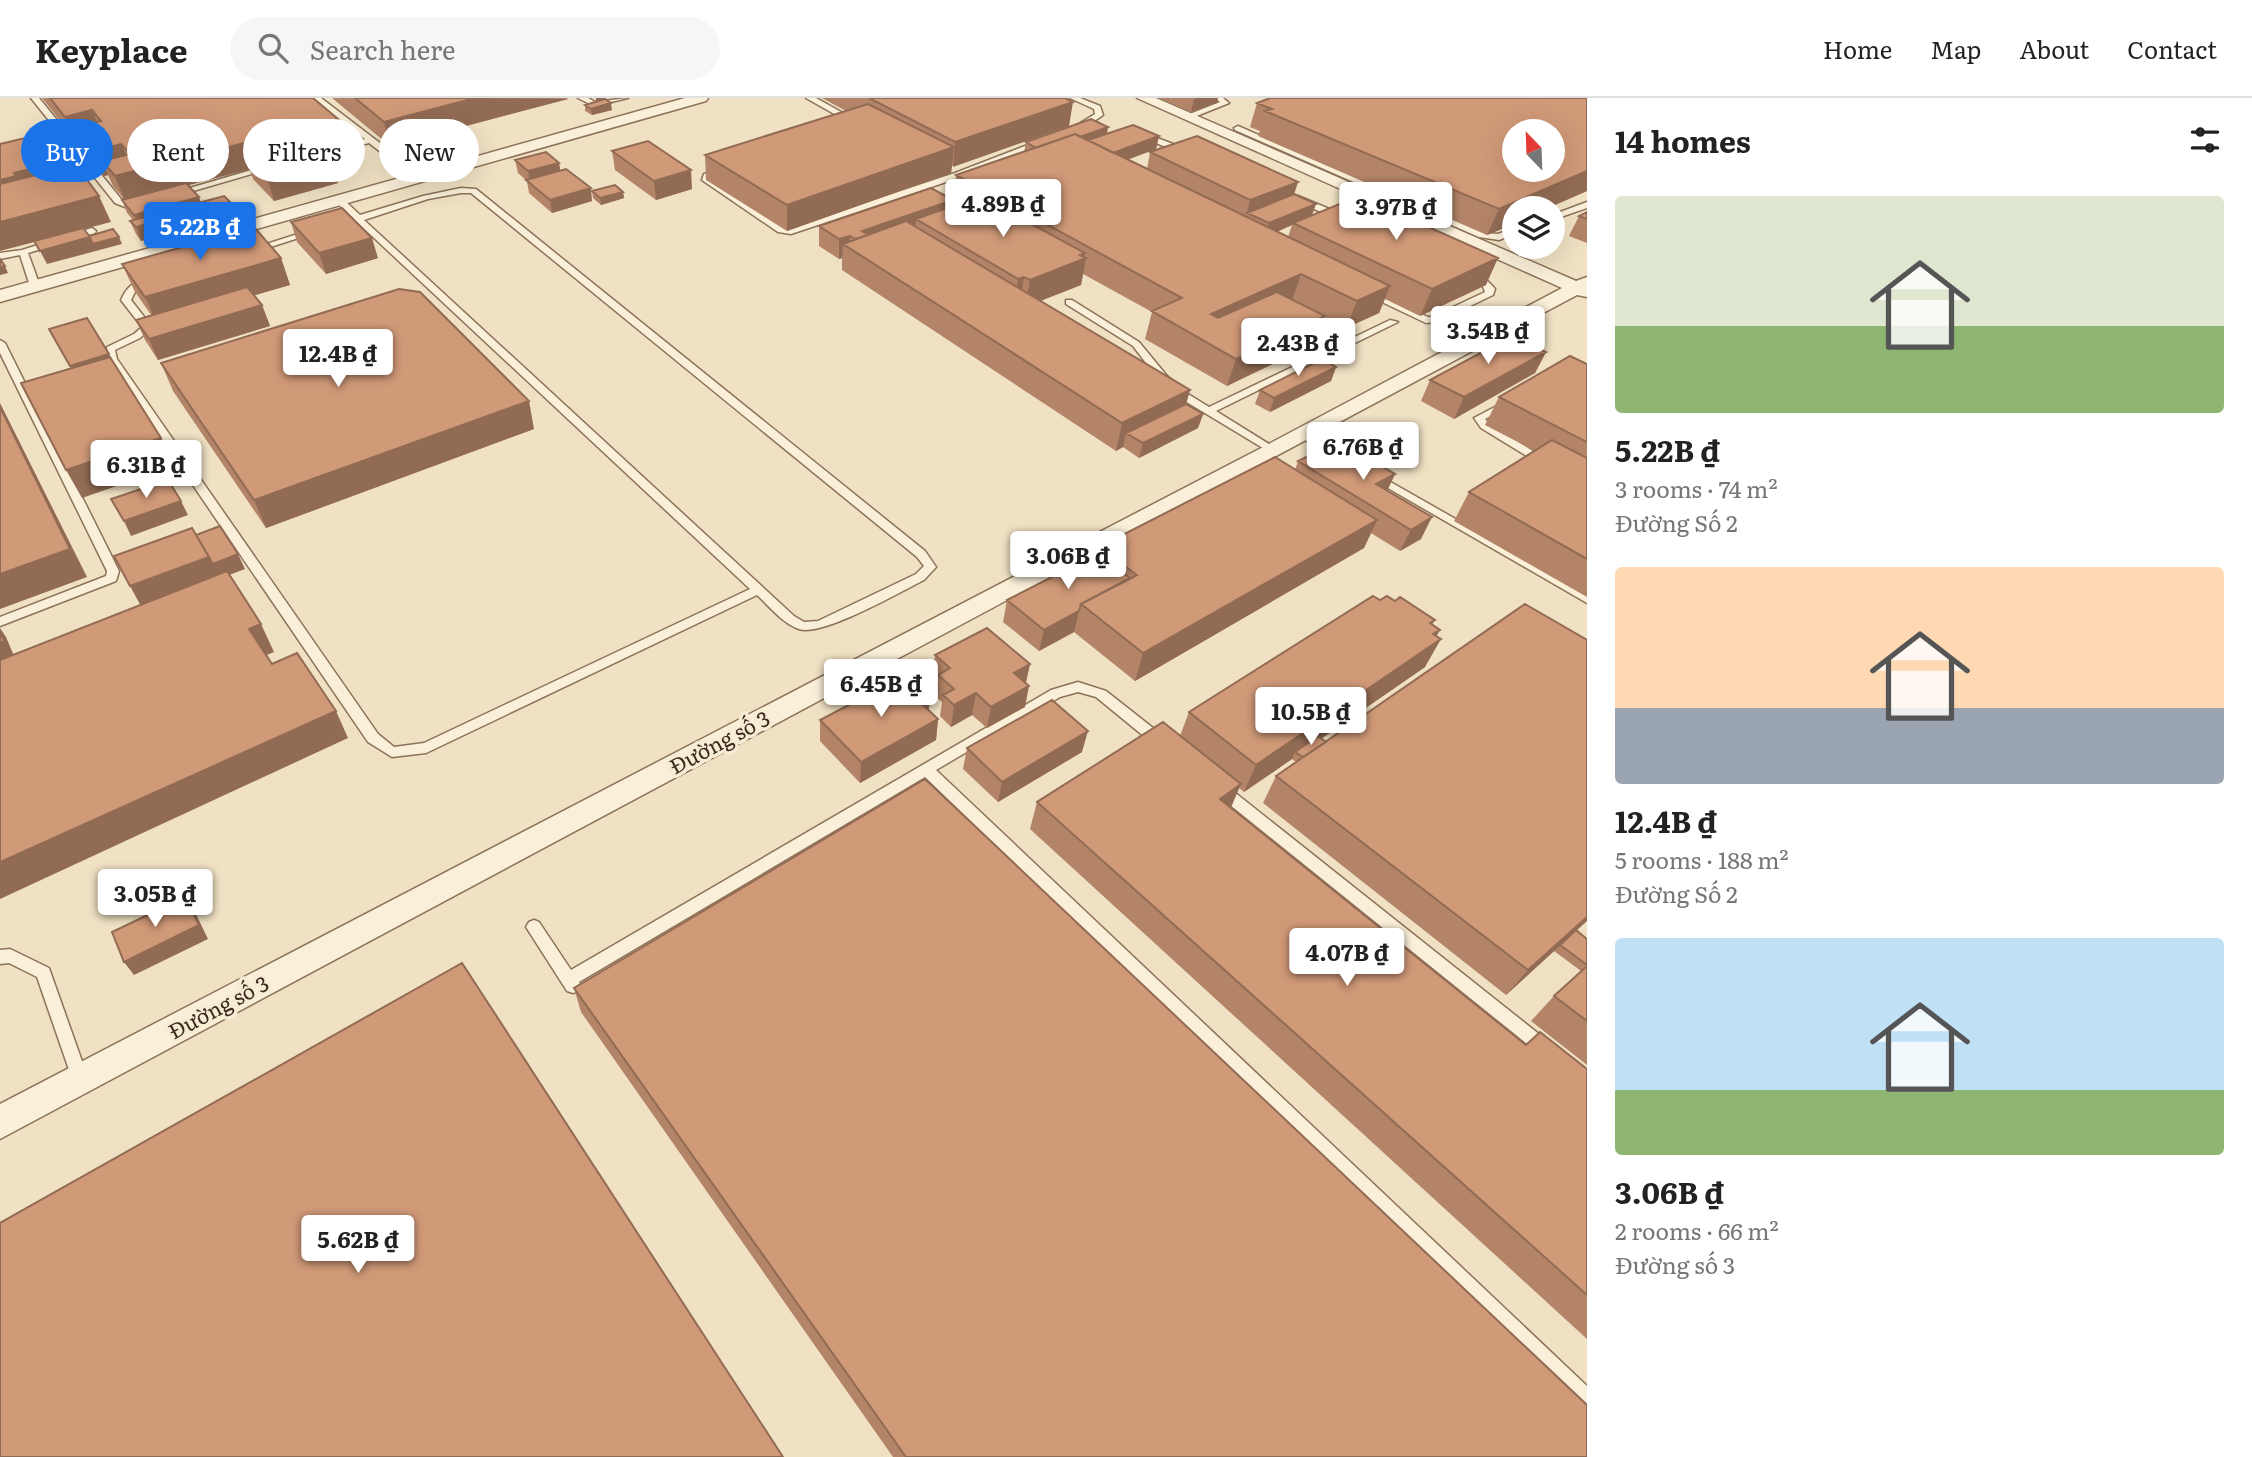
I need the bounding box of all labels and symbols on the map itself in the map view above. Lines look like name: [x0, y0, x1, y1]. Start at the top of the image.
north arrow: [1502, 119, 1564, 182]
pin: 4.89B ₫: [938, 180, 1068, 239]
pin: 3.97B ₫: [1331, 183, 1461, 242]
pin: 5.22B ₫: [135, 202, 265, 262]
pin: 3.54B ₫: [1423, 306, 1553, 366]
pin: 2.43B ₫: [1233, 318, 1363, 378]
pin: 12.4B ₫: [273, 330, 403, 389]
pin: 6.76B ₫: [1298, 422, 1428, 482]
pin: 6.31B ₫: [81, 440, 211, 500]
pin: 3.06B ₫: [1003, 532, 1133, 591]
pin: 6.45B ₫: [816, 660, 946, 719]
pin: 10.5B ₫: [1246, 688, 1376, 747]
street label: Đường số 3: [663, 701, 775, 780]
pin: 3.05B ₫: [90, 870, 220, 929]
pin: 4.07B ₫: [1282, 928, 1412, 988]
street label: Đường số 3: [162, 966, 274, 1045]
pin: 5.62B ₫: [293, 1216, 423, 1275]

